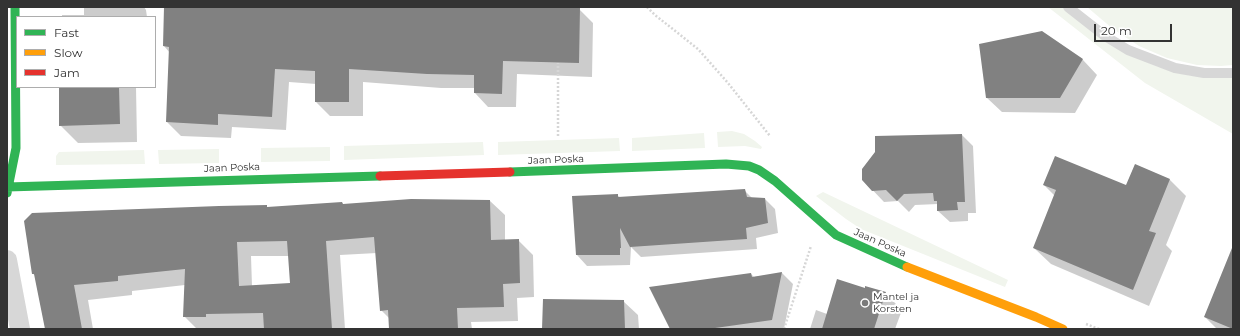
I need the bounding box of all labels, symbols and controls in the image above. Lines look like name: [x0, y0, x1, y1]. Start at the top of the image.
legend: [16, 16, 156, 88]
scale bar: [1096, 16, 1174, 42]
text: 20 m: [1101, 23, 1132, 38]
text: Fast: [54, 25, 79, 40]
text: Slow: [54, 45, 83, 60]
text: Jam: [54, 65, 80, 80]
street label: Jaan Poska: [528, 153, 584, 167]
street label: Jaan Poska: [204, 161, 260, 175]
street label: Jaan Poska: [852, 226, 908, 260]
place label: Mantel ja Korsten: [873, 291, 919, 314]
marker: Mantel ja Korsten: [860, 298, 870, 308]

